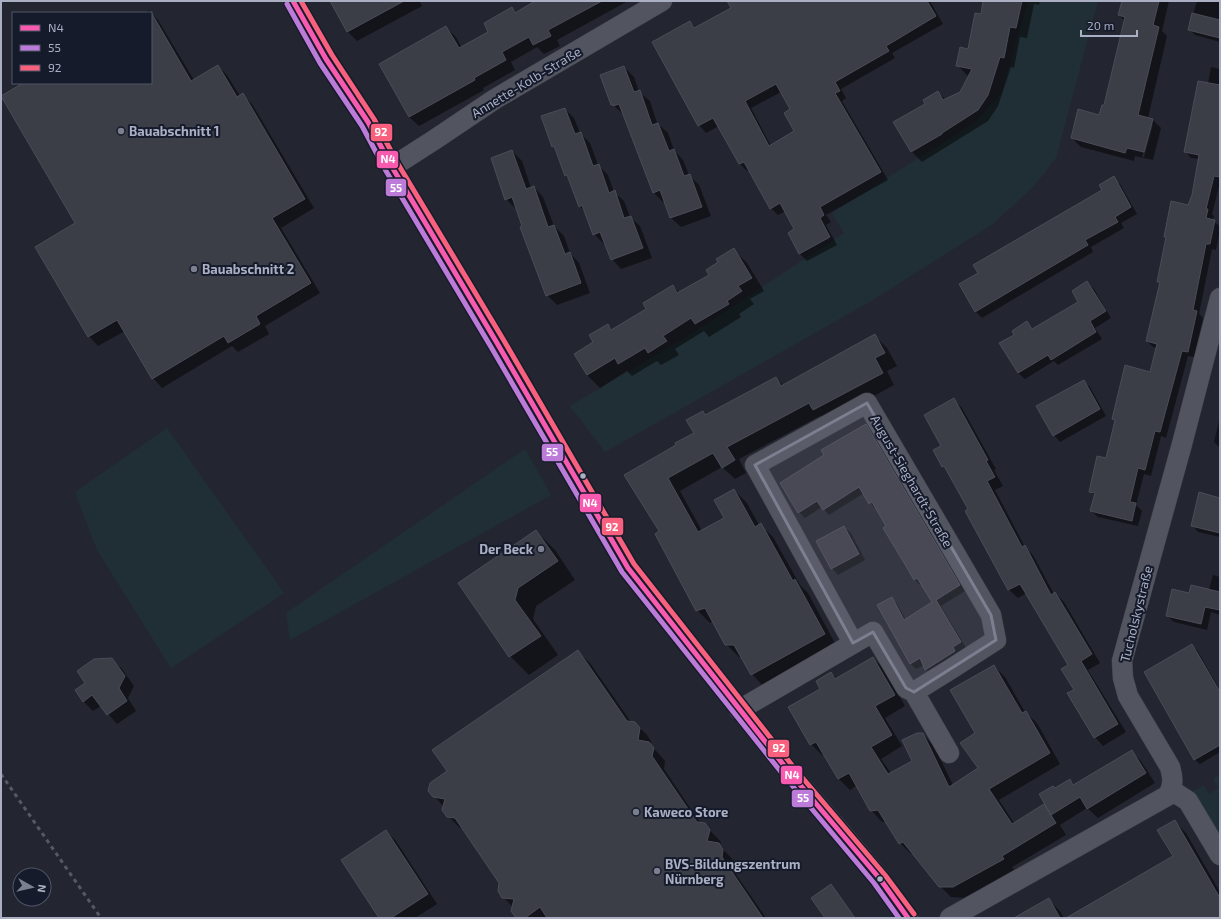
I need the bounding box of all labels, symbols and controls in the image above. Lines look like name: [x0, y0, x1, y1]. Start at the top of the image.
legend: [12, 12, 152, 84]
scale bar: [1081, 12, 1137, 38]
text: 20 m: [1087, 18, 1114, 32]
text: N4: [48, 20, 64, 34]
text: 55: [48, 40, 61, 54]
street label: Annette-Kolb-Straße: [468, 43, 584, 121]
text: 92: [48, 60, 62, 74]
place label: Bauabschnitt 1: [129, 123, 219, 139]
line badge: 92: [370, 123, 393, 142]
text: 92: [375, 125, 387, 138]
marker: Bauabschnitt 1: [116, 126, 126, 136]
line badge: N4: [376, 150, 399, 169]
text: N4: [381, 152, 395, 165]
line badge: 55: [385, 178, 407, 197]
text: 55: [390, 181, 402, 194]
place label: Bauabschnitt 2: [202, 261, 294, 277]
marker: Bauabschnitt 2: [189, 264, 199, 274]
street label: August-Sieghardt-Straße: [868, 412, 956, 550]
line badge: 55: [541, 443, 564, 462]
text: 55: [546, 445, 558, 458]
unlabelled marker: [578, 471, 588, 481]
line badge: N4: [579, 493, 602, 513]
text: N4: [583, 496, 597, 509]
line badge: 92: [601, 517, 624, 536]
text: 92: [606, 520, 618, 533]
place label: Der Beck: [479, 541, 534, 557]
marker: Der Beck: [536, 544, 546, 554]
street label: Tucholskystraße: [1116, 564, 1156, 664]
line badge: 92: [767, 739, 790, 758]
text: 92: [773, 741, 785, 754]
line badge: N4: [780, 765, 803, 785]
text: N4: [785, 768, 799, 781]
line badge: 55: [791, 789, 814, 808]
text: 55: [797, 791, 809, 804]
place label: Kaweco Store: [644, 804, 728, 820]
marker: Kaweco Store: [631, 807, 641, 817]
place label: BVS-Bildungszentrum Nürnberg: [665, 856, 800, 887]
marker: BVS-Bildungszentrum Nürnberg: [652, 866, 662, 876]
north arrow: [12, 867, 52, 907]
unlabelled marker: [875, 874, 885, 884]
text: N: [35, 884, 49, 893]

